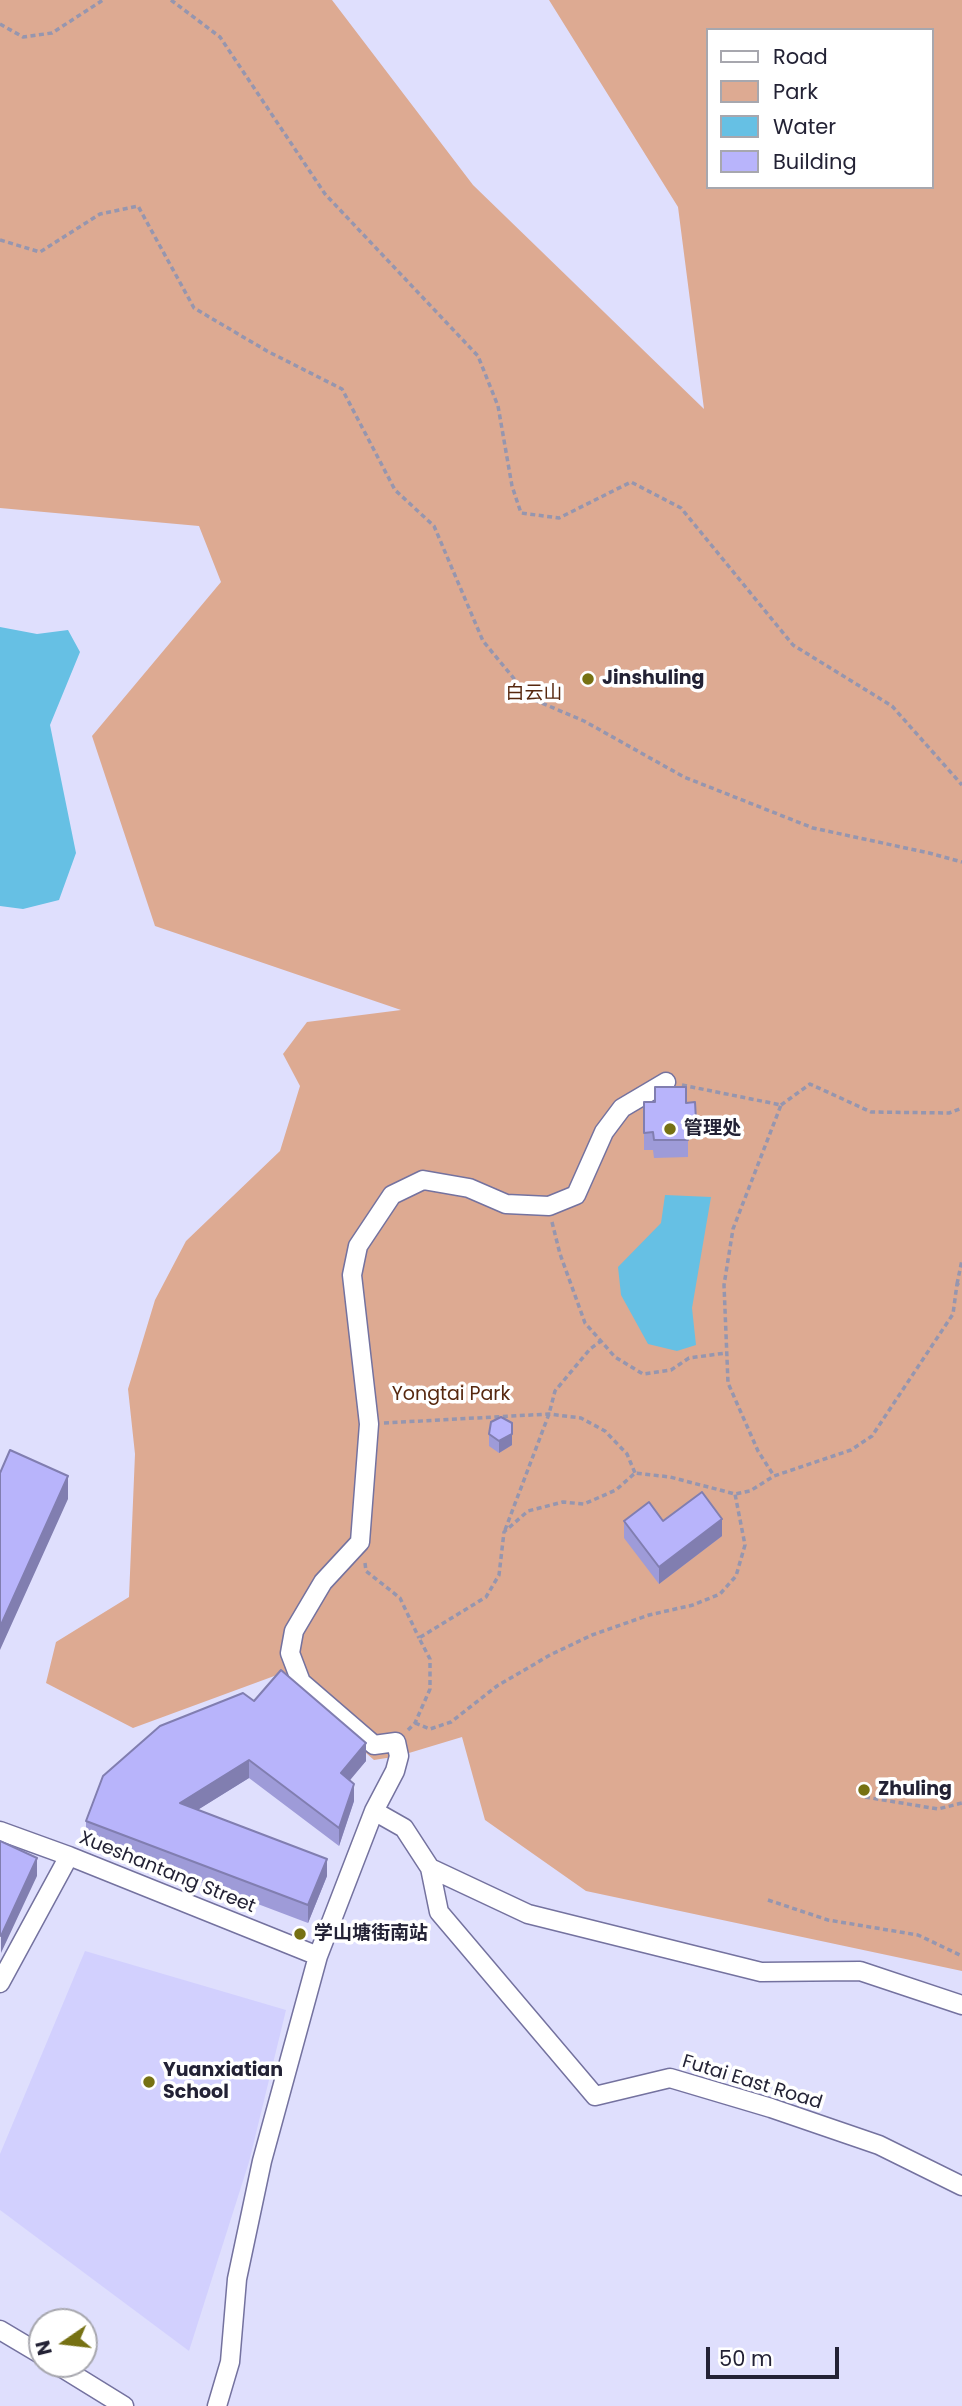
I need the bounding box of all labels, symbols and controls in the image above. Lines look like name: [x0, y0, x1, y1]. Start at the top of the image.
legend: [706, 28, 934, 189]
text: Road: [773, 42, 828, 71]
text: Park: [773, 77, 818, 106]
text: Water: [773, 112, 836, 141]
text: Building: [773, 147, 857, 176]
place label: Jinshuling: [602, 668, 705, 690]
marker: Jinshuling: [580, 671, 596, 687]
park label: 白云山: [506, 683, 562, 705]
place label: 管理处: [684, 1118, 741, 1140]
marker: 管理处: [662, 1121, 678, 1137]
park label: Yongtai Park: [392, 1384, 510, 1406]
place label: Zhuling: [878, 1779, 952, 1801]
marker: Zhuling: [856, 1782, 872, 1798]
street label: Xueshantang Street: [75, 1827, 259, 1919]
place label: 学山塘街南站: [314, 1923, 428, 1945]
marker: 学山塘街南站: [292, 1926, 308, 1942]
street label: Futai East Road: [679, 2051, 825, 2115]
place label: Yuanxiatian School: [163, 2060, 283, 2104]
marker: Yuanxiatian School: [141, 2074, 157, 2090]
north arrow: [28, 2308, 98, 2378]
scale bar: [710, 2332, 843, 2376]
text: N: [29, 2338, 59, 2358]
text: 50 m: [719, 2344, 773, 2373]

